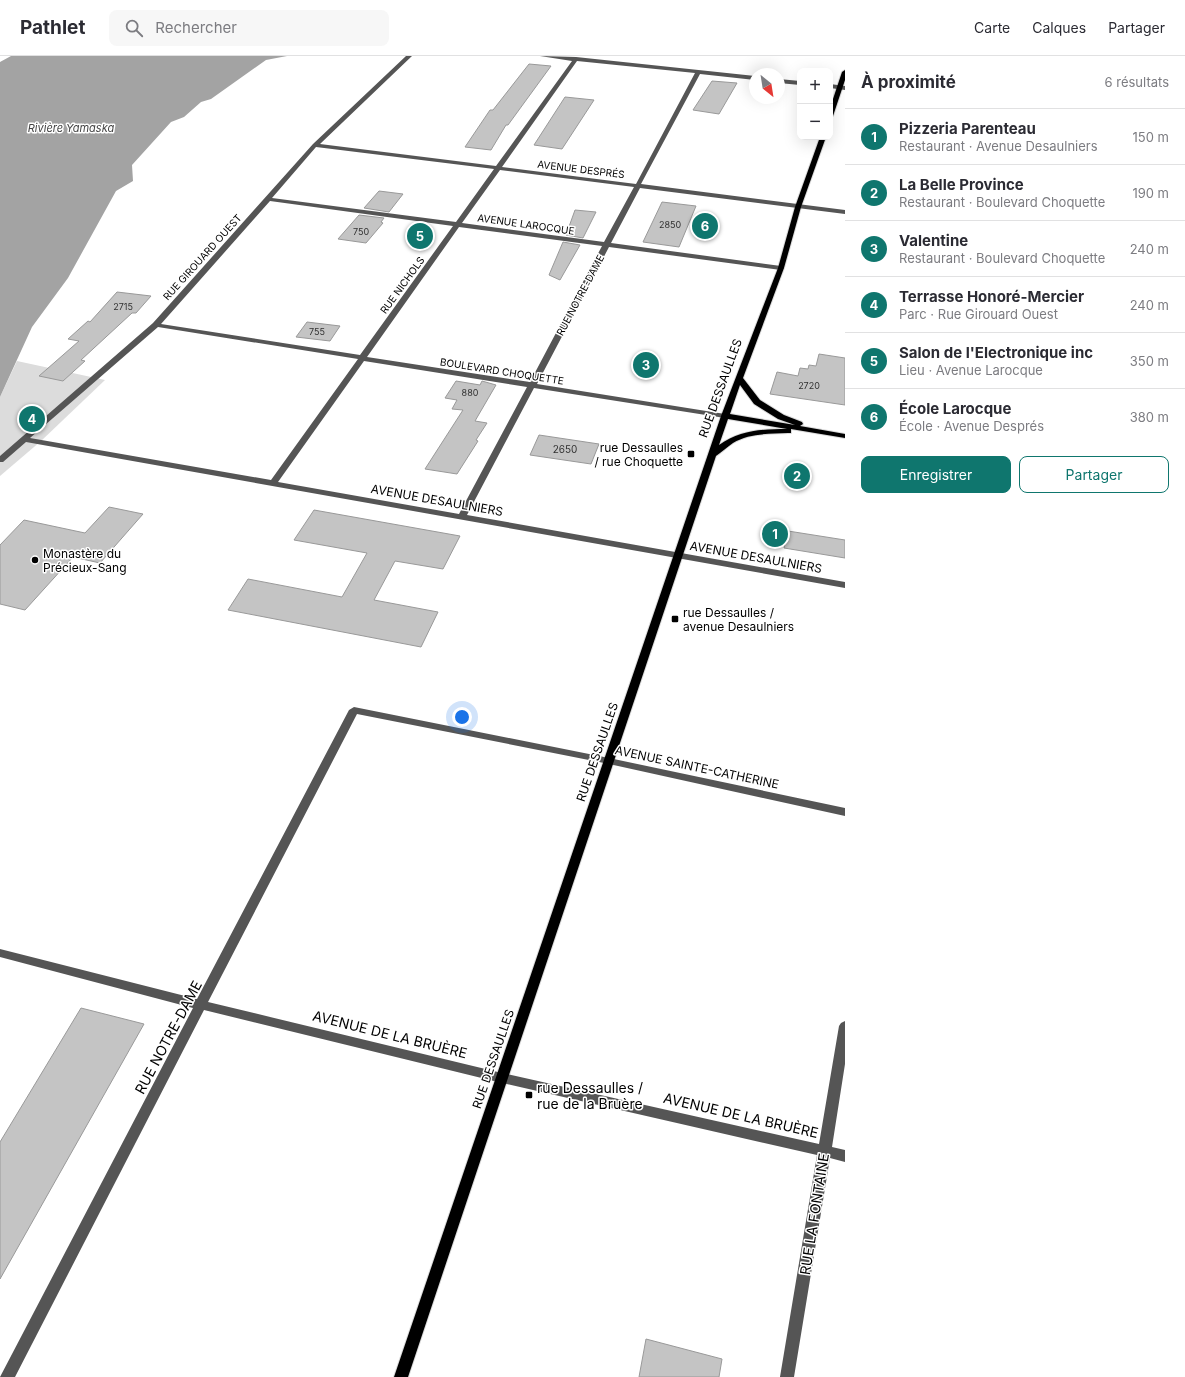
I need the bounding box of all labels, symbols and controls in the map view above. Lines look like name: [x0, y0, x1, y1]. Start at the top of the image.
search box: [109, 10, 389, 46]
text: Pathlet: [20, 16, 85, 39]
icon: search: [123, 17, 145, 39]
text: Rechercher: [155, 18, 237, 37]
text: Carte: [974, 19, 1010, 36]
text: Calques: [1032, 19, 1086, 36]
text: Partager: [1108, 19, 1165, 36]
north arrow: [749, 68, 785, 104]
map controls: [797, 68, 833, 140]
button: +: [797, 68, 833, 104]
text: À proximité: [861, 72, 956, 92]
text: 6 résultats: [1105, 74, 1169, 90]
button: −: [797, 104, 833, 140]
text: Pizzeria Parenteau: [899, 119, 1036, 138]
water label: Rivière Yamaska: [28, 121, 114, 135]
text: 1: [871, 129, 877, 145]
text: 150 m: [1133, 129, 1169, 145]
text: Restaurant · Avenue Desaulniers: [899, 138, 1098, 154]
street label: AVENUE DESPRÉS: [537, 157, 625, 180]
text: La Belle Province: [899, 175, 1024, 194]
text: 2: [870, 185, 878, 201]
text: 190 m: [1132, 185, 1169, 201]
text: Restaurant · Boulevard Choquette: [899, 194, 1105, 210]
street label: AVENUE LAROCQUE: [477, 211, 575, 237]
pin: 6: [692, 211, 718, 241]
street label: RUE GIROUARD OUEST: [160, 212, 244, 302]
house number: 2850: [659, 219, 681, 230]
pin: 5: [407, 221, 433, 251]
house number: 750: [353, 226, 369, 237]
text: Valentine: [899, 231, 968, 250]
text: 3: [870, 241, 878, 257]
text: 240 m: [1130, 241, 1169, 257]
text: Restaurant · Boulevard Choquette: [899, 250, 1105, 266]
street label: RUE NOTRE-DAME: [554, 252, 606, 338]
street label: RUE NICHOLS: [377, 254, 427, 316]
text: Terrasse Honoré-Mercier: [899, 287, 1084, 306]
text: 4: [870, 297, 878, 313]
text: 240 m: [1130, 297, 1169, 313]
house number: 2715: [113, 301, 133, 312]
text: Parc · Rue Girouard Ouest: [899, 306, 1058, 322]
house number: 755: [309, 326, 325, 337]
street label: RUE DESSAULLES: [695, 336, 745, 439]
text: Salon de l'Electronique inc: [899, 343, 1093, 362]
pin: 3: [633, 350, 659, 380]
text: 5: [870, 353, 878, 369]
text: 350 m: [1130, 353, 1169, 369]
street label: BOULEVARD CHOQUETTE: [439, 355, 565, 387]
text: Lieu · Avenue Larocque: [899, 362, 1043, 378]
house number: 2720: [798, 380, 820, 391]
house number: 880: [462, 387, 479, 398]
text: École Larocque: [899, 399, 1011, 418]
pin: 4: [19, 404, 45, 434]
text: 6: [870, 409, 878, 425]
text: 380 m: [1130, 409, 1169, 425]
text: École · Avenue Després: [899, 418, 1044, 434]
place label: rue Dessaulles / rue Choquette: [594, 440, 683, 469]
house number: 2650: [553, 443, 577, 455]
marker: rue Dessaulles / rue Choquette: [686, 449, 696, 459]
button: Enregistrer: [861, 456, 1011, 493]
button: Partager: [1019, 456, 1169, 493]
pin: 2: [784, 461, 810, 491]
street label: AVENUE DESAULNIERS: [370, 481, 504, 519]
pin: 1: [762, 519, 788, 549]
street label: AVENUE DESAULNIERS: [689, 538, 823, 576]
place label: Monastère du Précieux-Sang: [43, 546, 127, 575]
marker: Monastère du Précieux-Sang: [30, 555, 40, 565]
place label: rue Dessaulles / avenue Desaulniers: [683, 605, 794, 634]
marker: rue Dessaulles / avenue Desaulniers: [670, 614, 680, 624]
street label: RUE DESSAULLES: [573, 700, 621, 804]
your location: [452, 707, 472, 727]
street label: AVENUE SAINTE-CATHERINE: [614, 742, 780, 792]
street label: RUE NOTRE-DAME: [131, 977, 205, 1097]
street label: AVENUE DE LA BRUÈRE: [311, 1007, 469, 1061]
street label: RUE DESSAULLES: [469, 1007, 517, 1111]
place label: rue Dessaulles / rue de la Bruère: [537, 1079, 643, 1112]
street label: AVENUE DE LA BRUÈRE: [662, 1089, 820, 1141]
marker: rue Dessaulles / rue de la Bruère: [524, 1090, 534, 1100]
street label: RUE LA FONTAINE: [796, 1152, 832, 1276]

